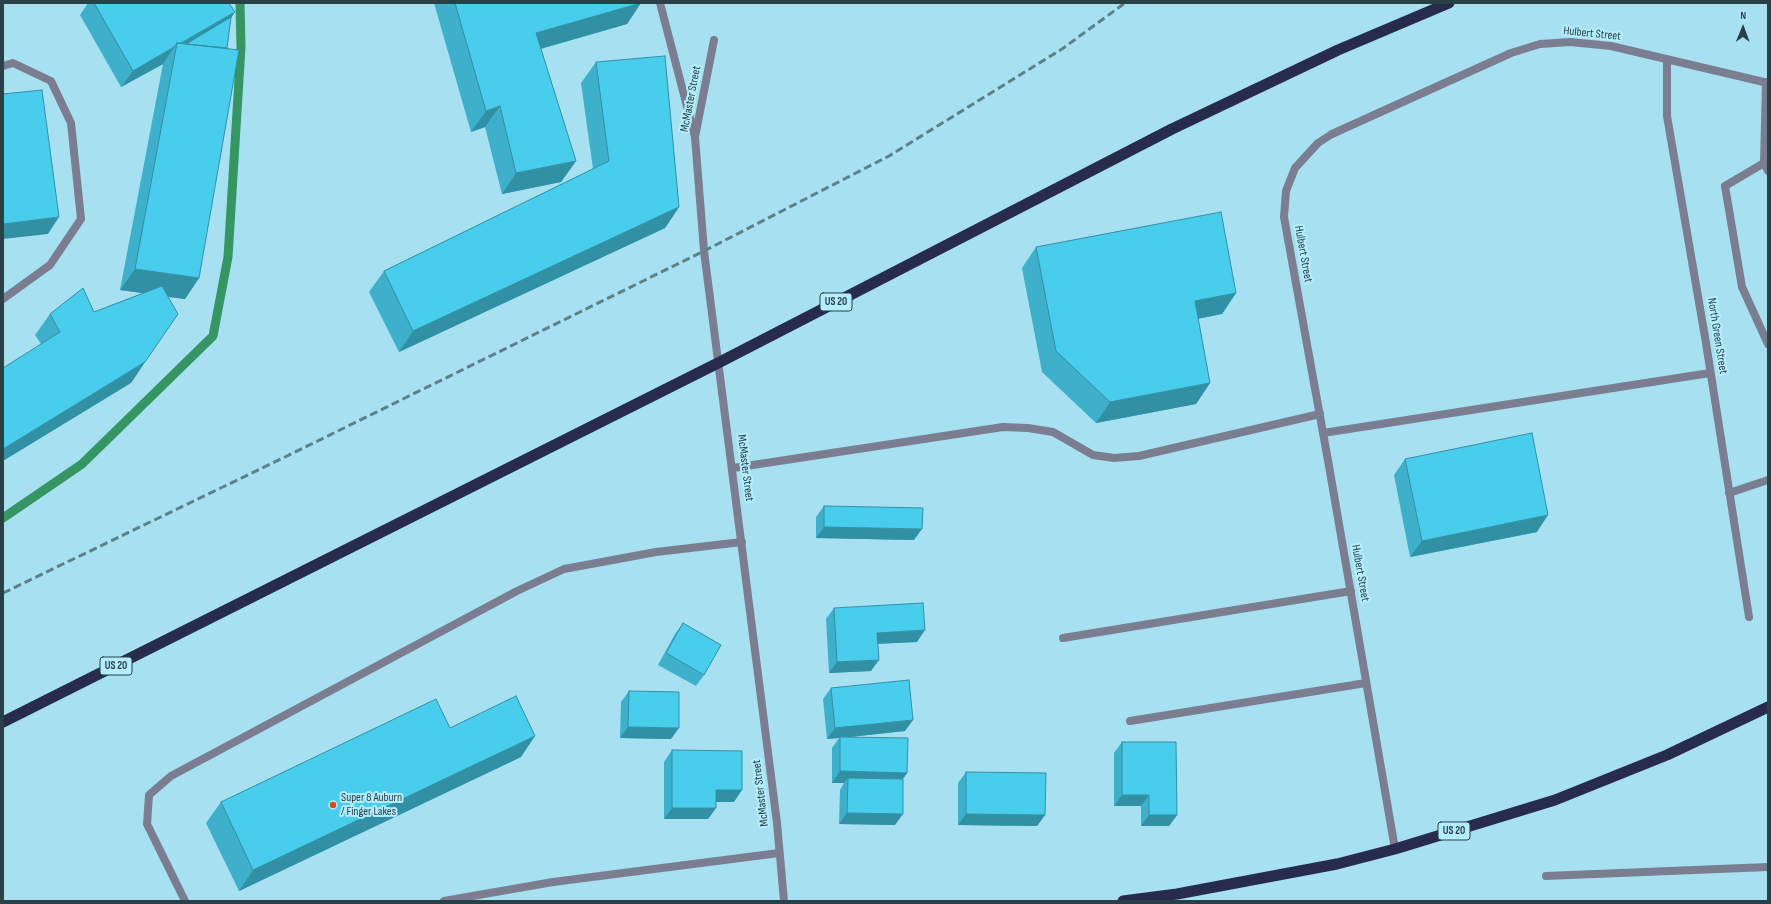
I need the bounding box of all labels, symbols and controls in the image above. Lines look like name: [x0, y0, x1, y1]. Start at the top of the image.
north arrow: [1723, 8, 1763, 48]
text: N: [1740, 9, 1746, 22]
street label: Hulbert Street: [1563, 24, 1621, 44]
street label: McMaster Street: [678, 65, 704, 133]
street label: Hulbert Street: [1291, 224, 1315, 284]
road number: US 20: [820, 293, 852, 311]
street label: North Green Street: [1704, 297, 1730, 375]
street label: McMaster Street: [734, 434, 756, 502]
street label: Hulbert Street: [1348, 543, 1372, 603]
road number: US 20: [100, 657, 132, 675]
street label: McMaster Street: [750, 759, 772, 827]
place label: Super 8 Auburn / Finger Lakes: [341, 791, 402, 819]
marker: Super 8 Auburn / Finger Lakes: [328, 800, 338, 810]
road number: US 20: [1438, 822, 1470, 840]

